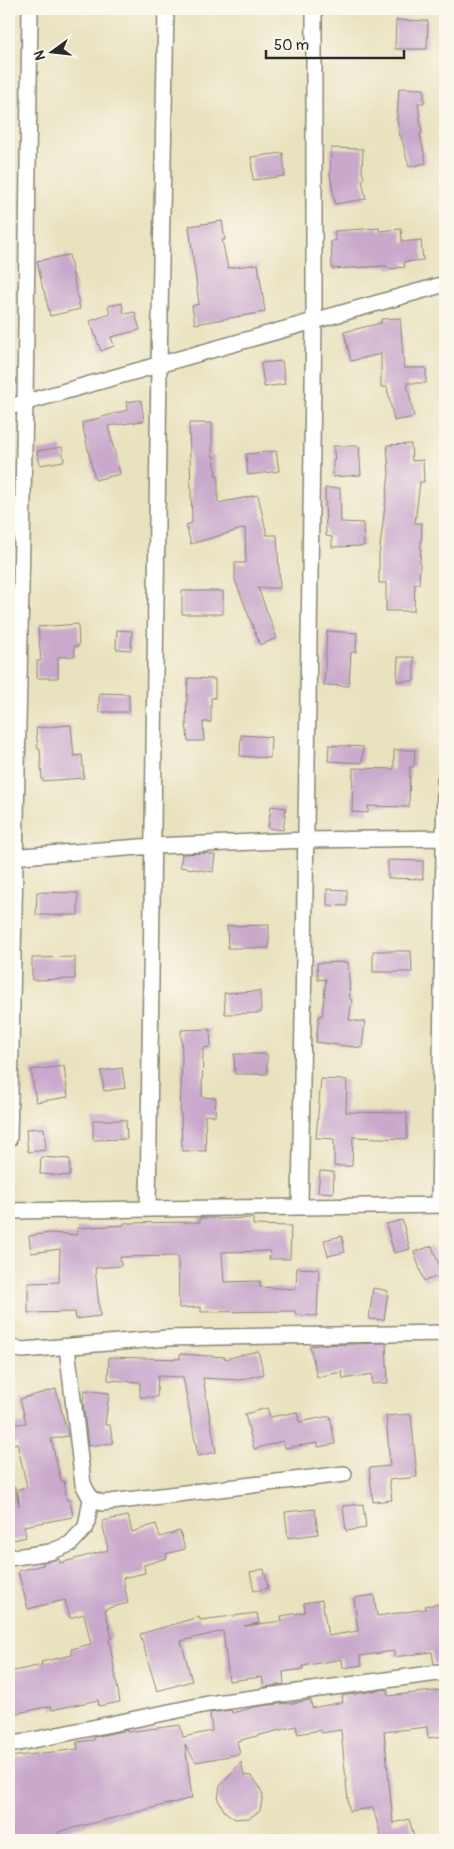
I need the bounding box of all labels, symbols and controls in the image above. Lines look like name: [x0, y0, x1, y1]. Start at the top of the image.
north arrow: [28, 28, 78, 78]
scale bar: [266, 28, 404, 60]
text: 50 m: [274, 36, 309, 55]
text: N: [30, 48, 49, 62]

